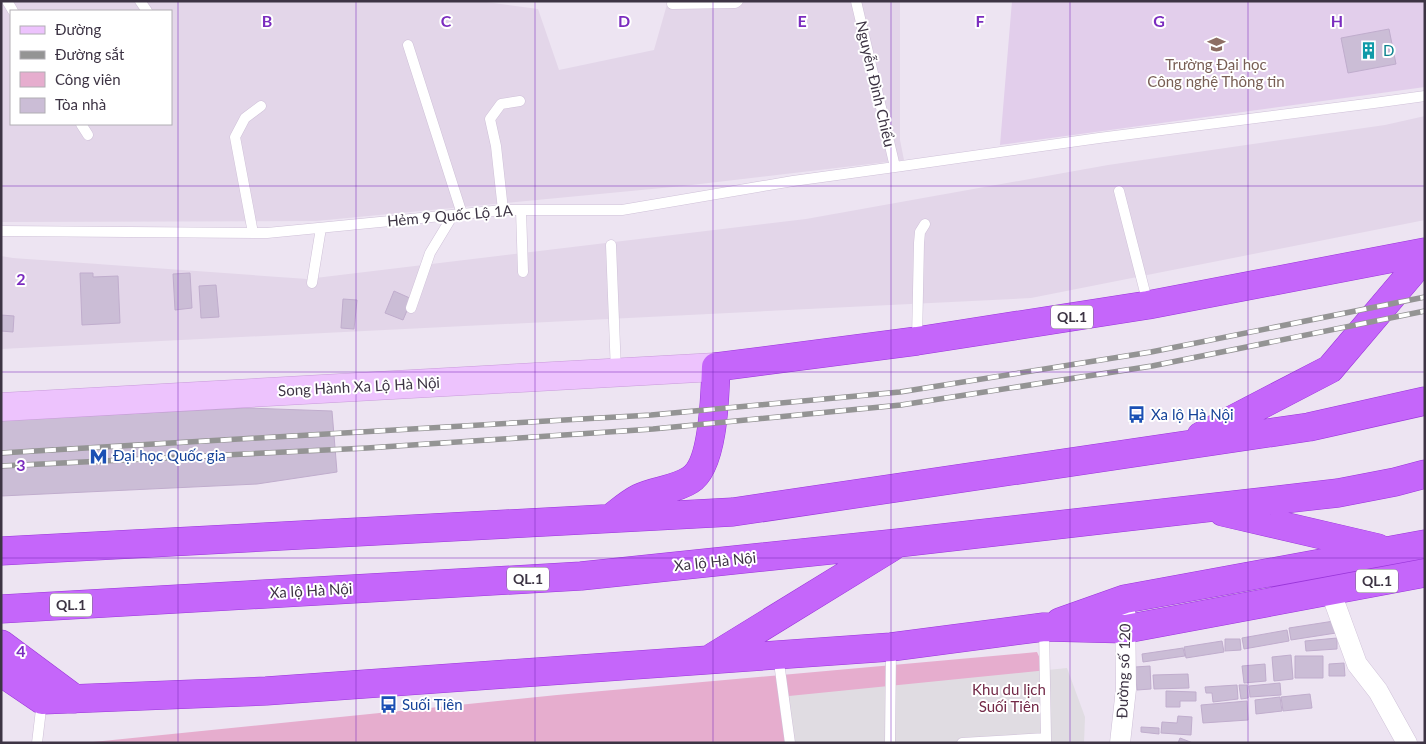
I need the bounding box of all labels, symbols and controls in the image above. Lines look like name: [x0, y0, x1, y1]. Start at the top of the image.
legend: [10, 10, 172, 125]
text: B: [262, 11, 272, 30]
text: C: [441, 11, 452, 30]
text: D: [618, 11, 630, 30]
text: E: [797, 11, 807, 30]
text: F: [975, 11, 985, 30]
text: G: [1153, 11, 1165, 30]
text: H: [1331, 11, 1343, 30]
street label: Nguyễn Đình Chiểu: [853, 19, 899, 149]
text: Đường: [55, 20, 101, 38]
school or university icon: Trường Đại học Công nghệ Thông tin: [1206, 34, 1226, 54]
building icon: D: [1359, 41, 1379, 61]
place label: D: [1383, 41, 1394, 59]
text: Đường sắt: [55, 45, 125, 63]
place label: Trường Đại học Công nghệ Thông tin: [1147, 55, 1285, 90]
text: Công viên: [55, 70, 121, 88]
text: Tòa nhà: [55, 95, 106, 113]
street label: Hẻm 9 Quốc Lộ 1A: [386, 200, 514, 229]
text: 2: [16, 269, 26, 288]
road number: QL.1: [1051, 306, 1093, 328]
street label: Song Hành Xa Lộ Hà Nội: [278, 373, 440, 399]
bus stop icon: Xa lộ Hà Nội: [1127, 405, 1147, 425]
place label: Xa lộ Hà Nội: [1151, 405, 1234, 423]
metro station icon: Đại học Quốc gia: [89, 446, 109, 466]
place label: Đại học Quốc gia: [113, 446, 226, 464]
text: 3: [16, 455, 26, 474]
street label: Xa lộ Hà Nội: [673, 548, 757, 574]
road number: QL.1: [507, 568, 549, 590]
road number: QL.1: [1356, 570, 1398, 592]
street label: Xa lộ Hà Nội: [269, 579, 353, 601]
road number: QL.1: [50, 594, 92, 616]
street label: Đường số 120: [1112, 623, 1134, 719]
text: 4: [16, 641, 26, 660]
park label: Khu du lịch Suối Tiên: [972, 680, 1046, 715]
bus stop icon: Suối Tiên: [378, 695, 398, 715]
place label: Suối Tiên: [402, 695, 463, 713]

